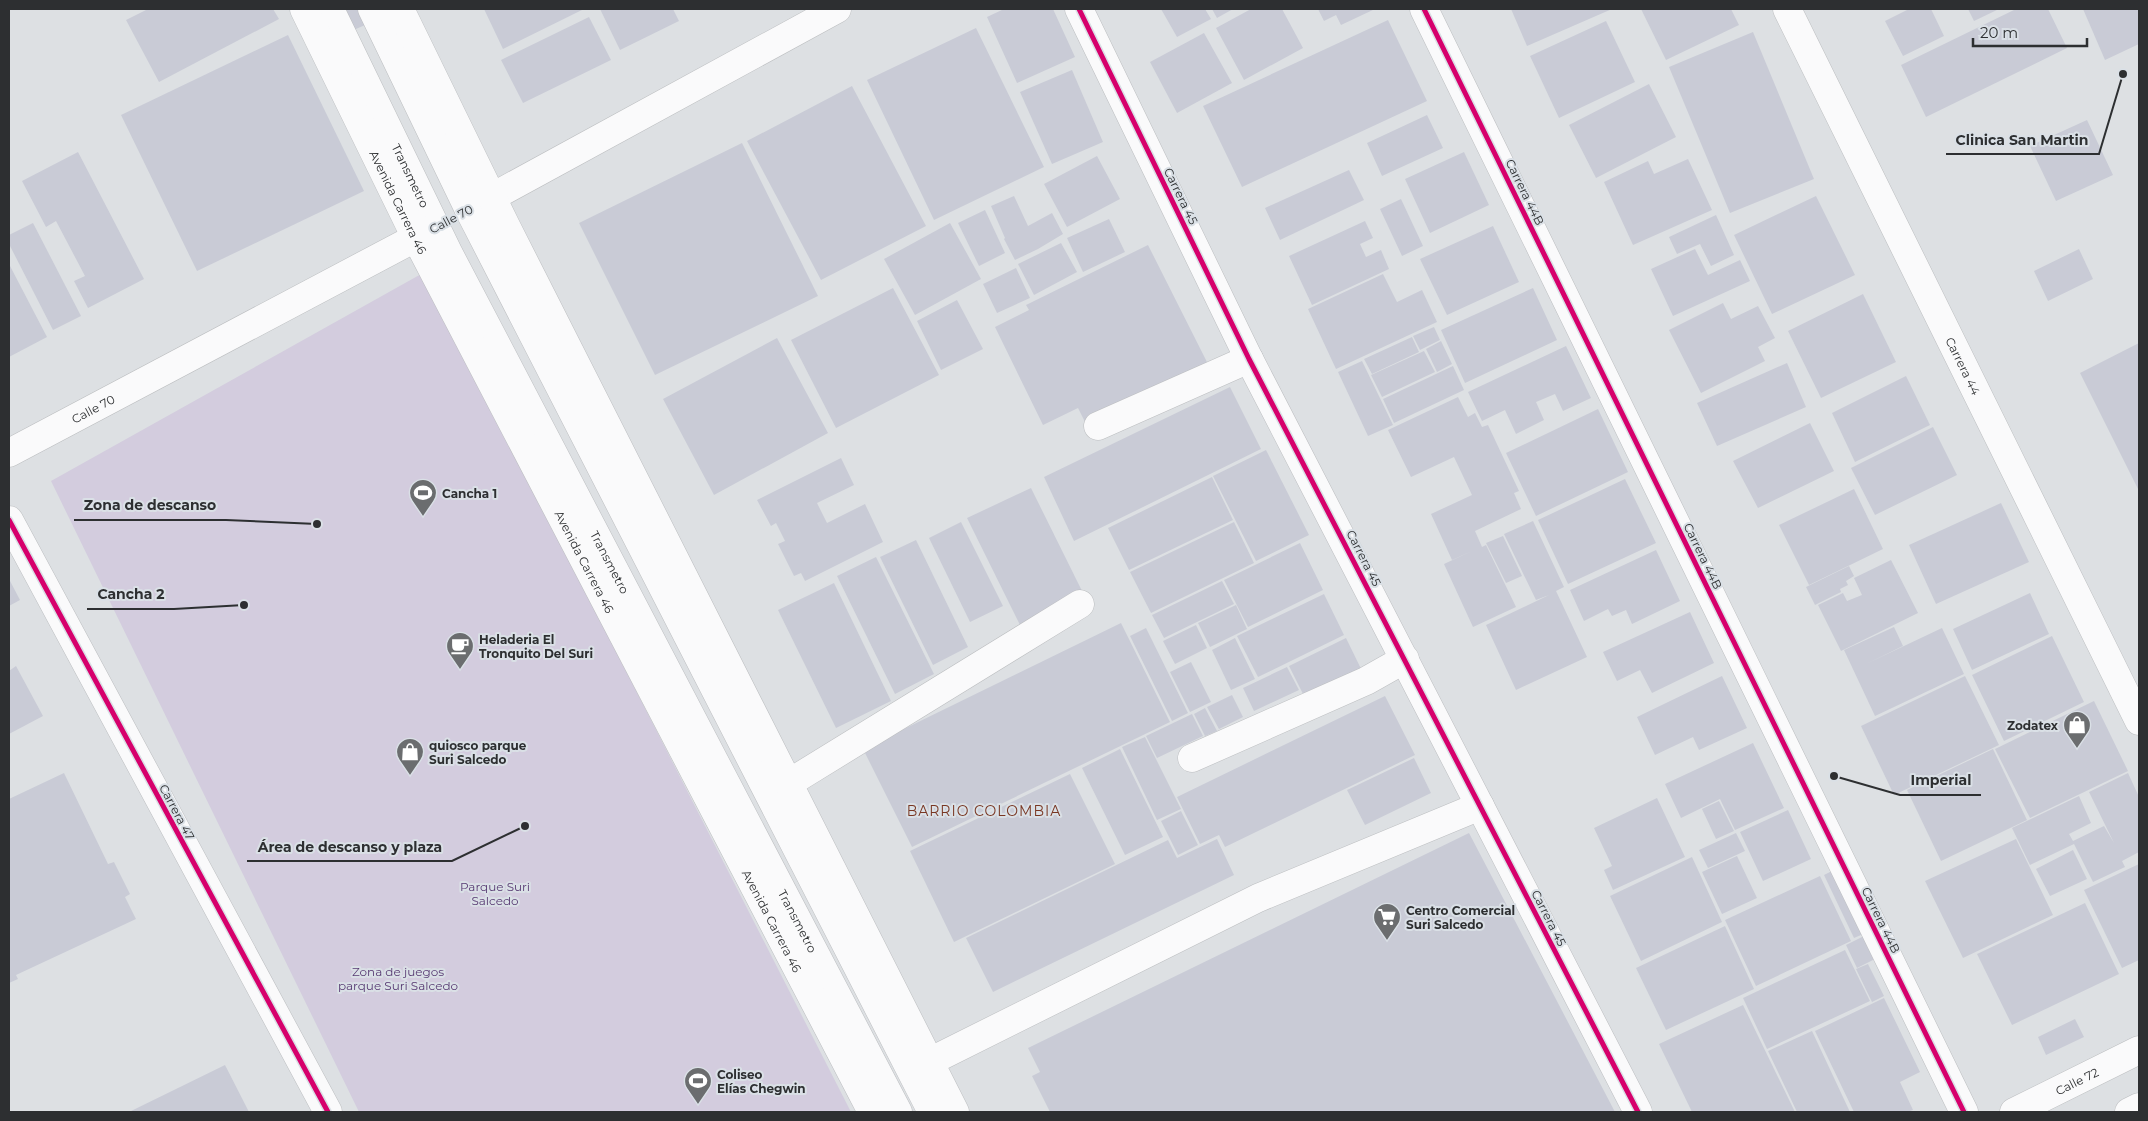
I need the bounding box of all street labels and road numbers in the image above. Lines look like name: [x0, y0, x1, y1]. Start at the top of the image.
street label: Transmetro: [389, 141, 433, 210]
street label: Avenida Carrera 46: [367, 148, 430, 256]
street label: Carrera 44B: [1503, 157, 1547, 227]
street label: Carrera 45: [1161, 165, 1201, 227]
street label: Calle 70: [427, 201, 475, 237]
street label: Carrera 44: [1943, 334, 1984, 397]
street label: Calle 70: [69, 391, 117, 426]
street label: Avenida Carrera 46: [552, 508, 618, 616]
street label: Carrera 44B: [1681, 521, 1725, 591]
street label: Carrera 45: [1343, 527, 1385, 589]
street label: Transmetro: [587, 528, 633, 596]
street label: Carrera 47: [156, 782, 198, 842]
street label: Avenida Carrera 46: [739, 867, 805, 975]
street label: Carrera 44B: [1859, 885, 1903, 955]
street label: Transmetro: [775, 887, 821, 955]
street label: Carrera 45: [1528, 887, 1570, 949]
street label: Calle 72: [2053, 1064, 2101, 1098]

